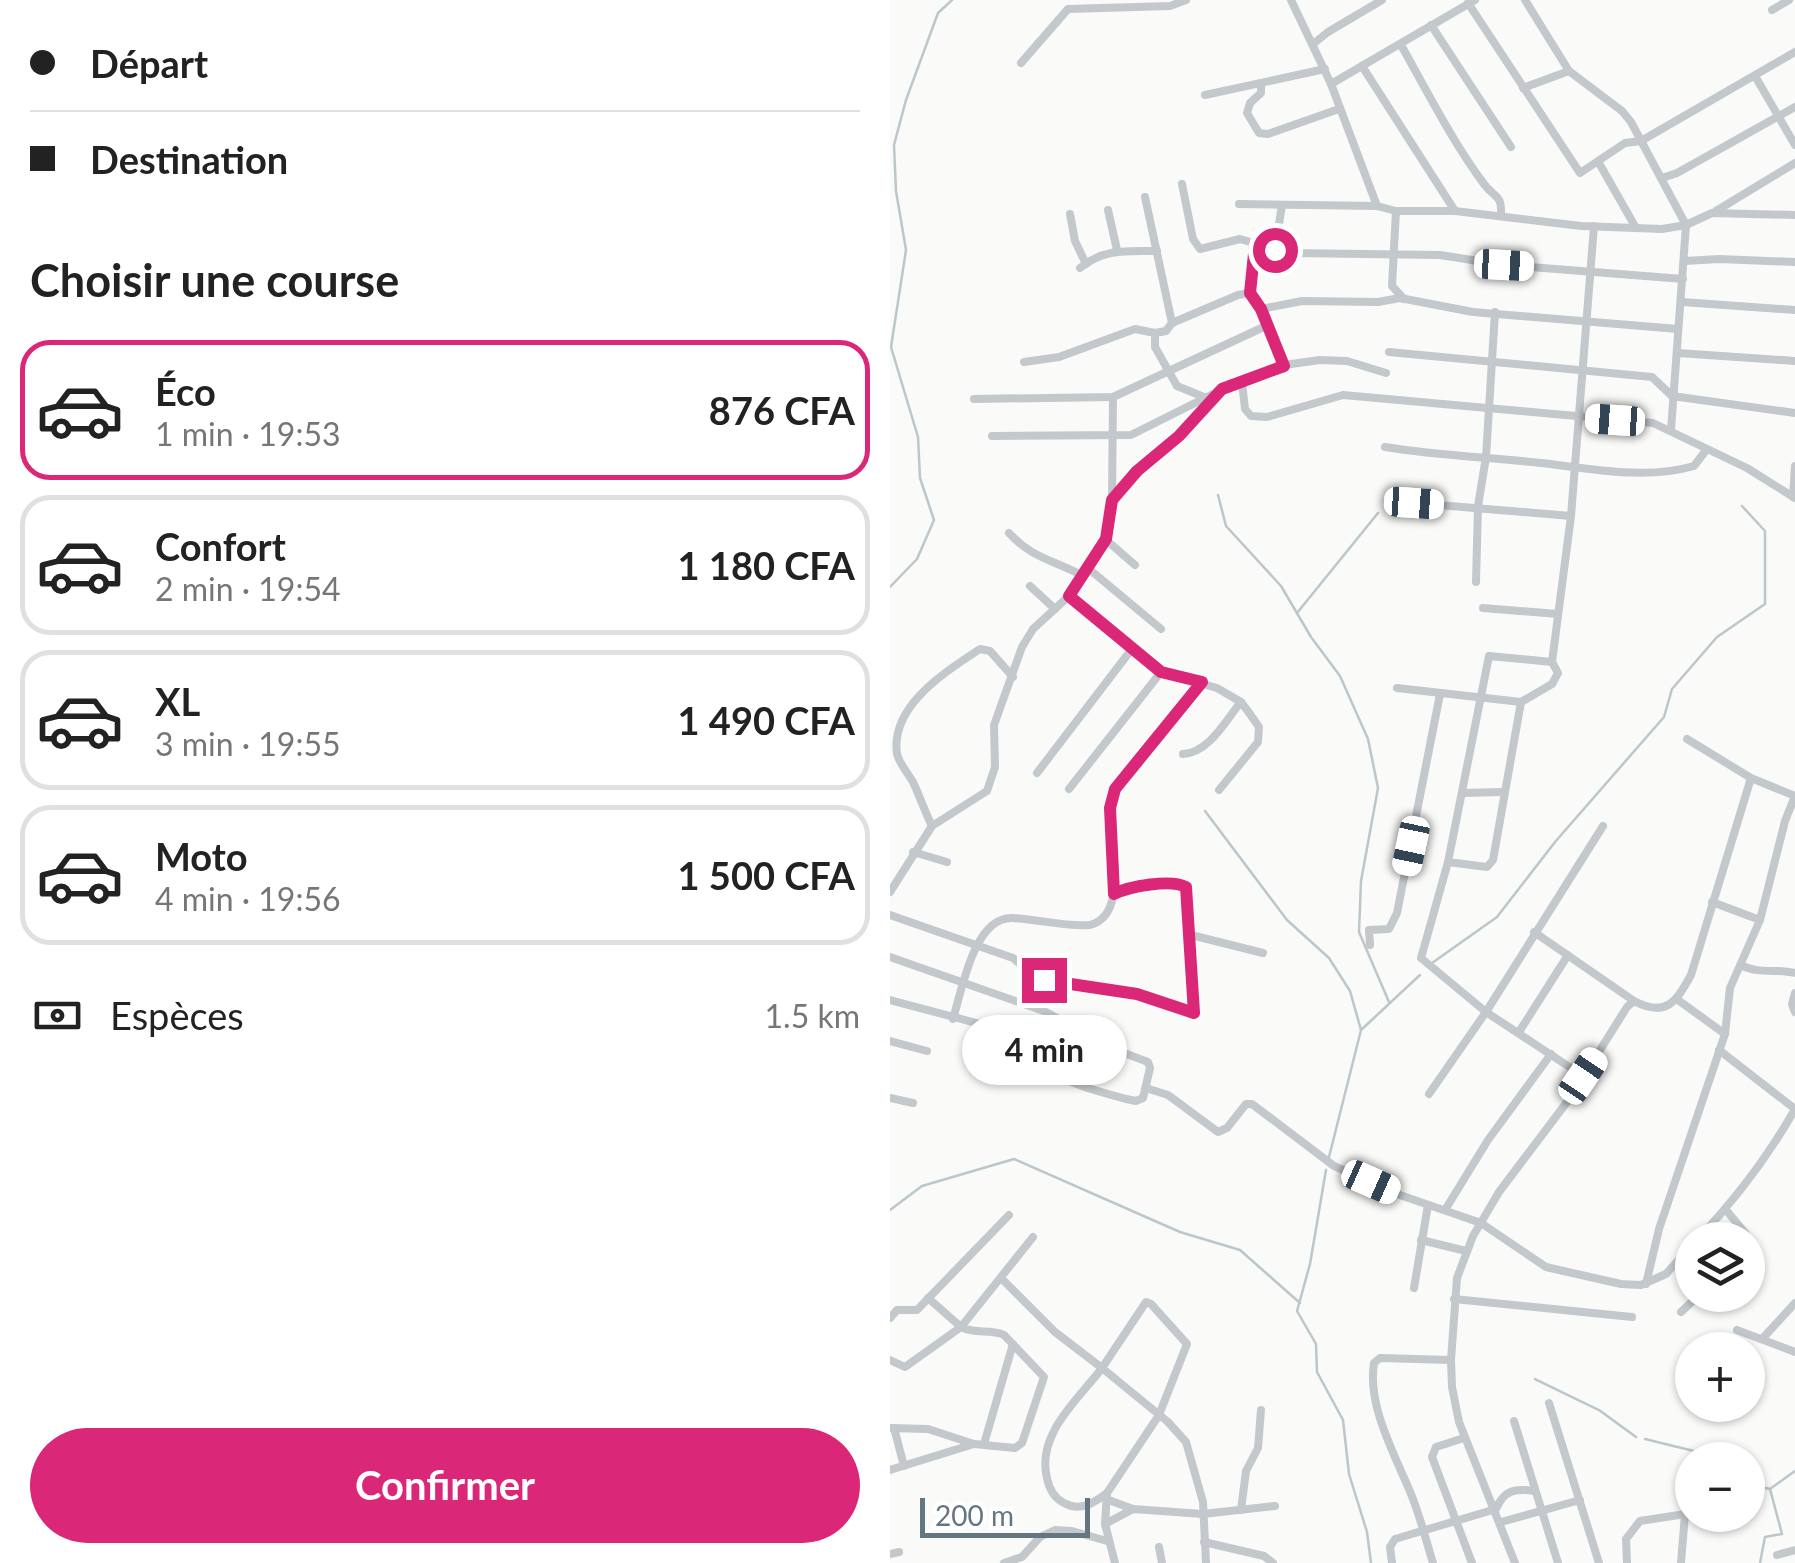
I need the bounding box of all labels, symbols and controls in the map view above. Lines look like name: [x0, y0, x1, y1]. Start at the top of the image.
text: Départ: [90, 40, 208, 86]
text: Destination: [90, 136, 288, 182]
route start: [1253, 228, 1298, 273]
car: [1473, 248, 1535, 282]
text: Choisir une course: [30, 253, 399, 307]
icon: car: [35, 365, 125, 455]
text: Éco: [155, 368, 216, 414]
text: 876 CFA: [709, 387, 855, 433]
car: [1584, 403, 1646, 437]
text: 1 min · 19:53: [155, 414, 341, 453]
car: [1383, 486, 1445, 520]
icon: car: [35, 520, 125, 610]
text: Confort: [155, 523, 286, 569]
text: 1 180 CFA: [678, 542, 855, 588]
text: 2 min · 19:54: [155, 569, 341, 608]
icon: car: [35, 675, 125, 765]
text: XL: [155, 678, 200, 724]
text: 1 490 CFA: [678, 697, 855, 743]
text: 3 min · 19:55: [155, 724, 341, 763]
car: [1390, 814, 1432, 878]
icon: car: [35, 830, 125, 920]
text: Moto: [155, 833, 248, 879]
text: 1 500 CFA: [678, 852, 855, 898]
text: 4 min · 19:56: [155, 879, 341, 918]
route end: [1022, 958, 1067, 1003]
icon: cash: [30, 988, 85, 1043]
text: Espèces: [110, 992, 244, 1038]
text: 1.5 km: [765, 996, 860, 1035]
callout: 4 min: [962, 1015, 1126, 1085]
text: 4 min: [1005, 1030, 1084, 1069]
car: [1554, 1043, 1612, 1109]
car: [1337, 1156, 1405, 1208]
map controls: [1675, 1222, 1765, 1532]
button: layers: [1675, 1222, 1765, 1312]
button: +: [1675, 1332, 1765, 1422]
button: Confirmer: [30, 1428, 860, 1543]
button: −: [1675, 1442, 1765, 1532]
scale bar: [920, 1493, 1090, 1538]
text: 200 m: [935, 1498, 1014, 1532]

